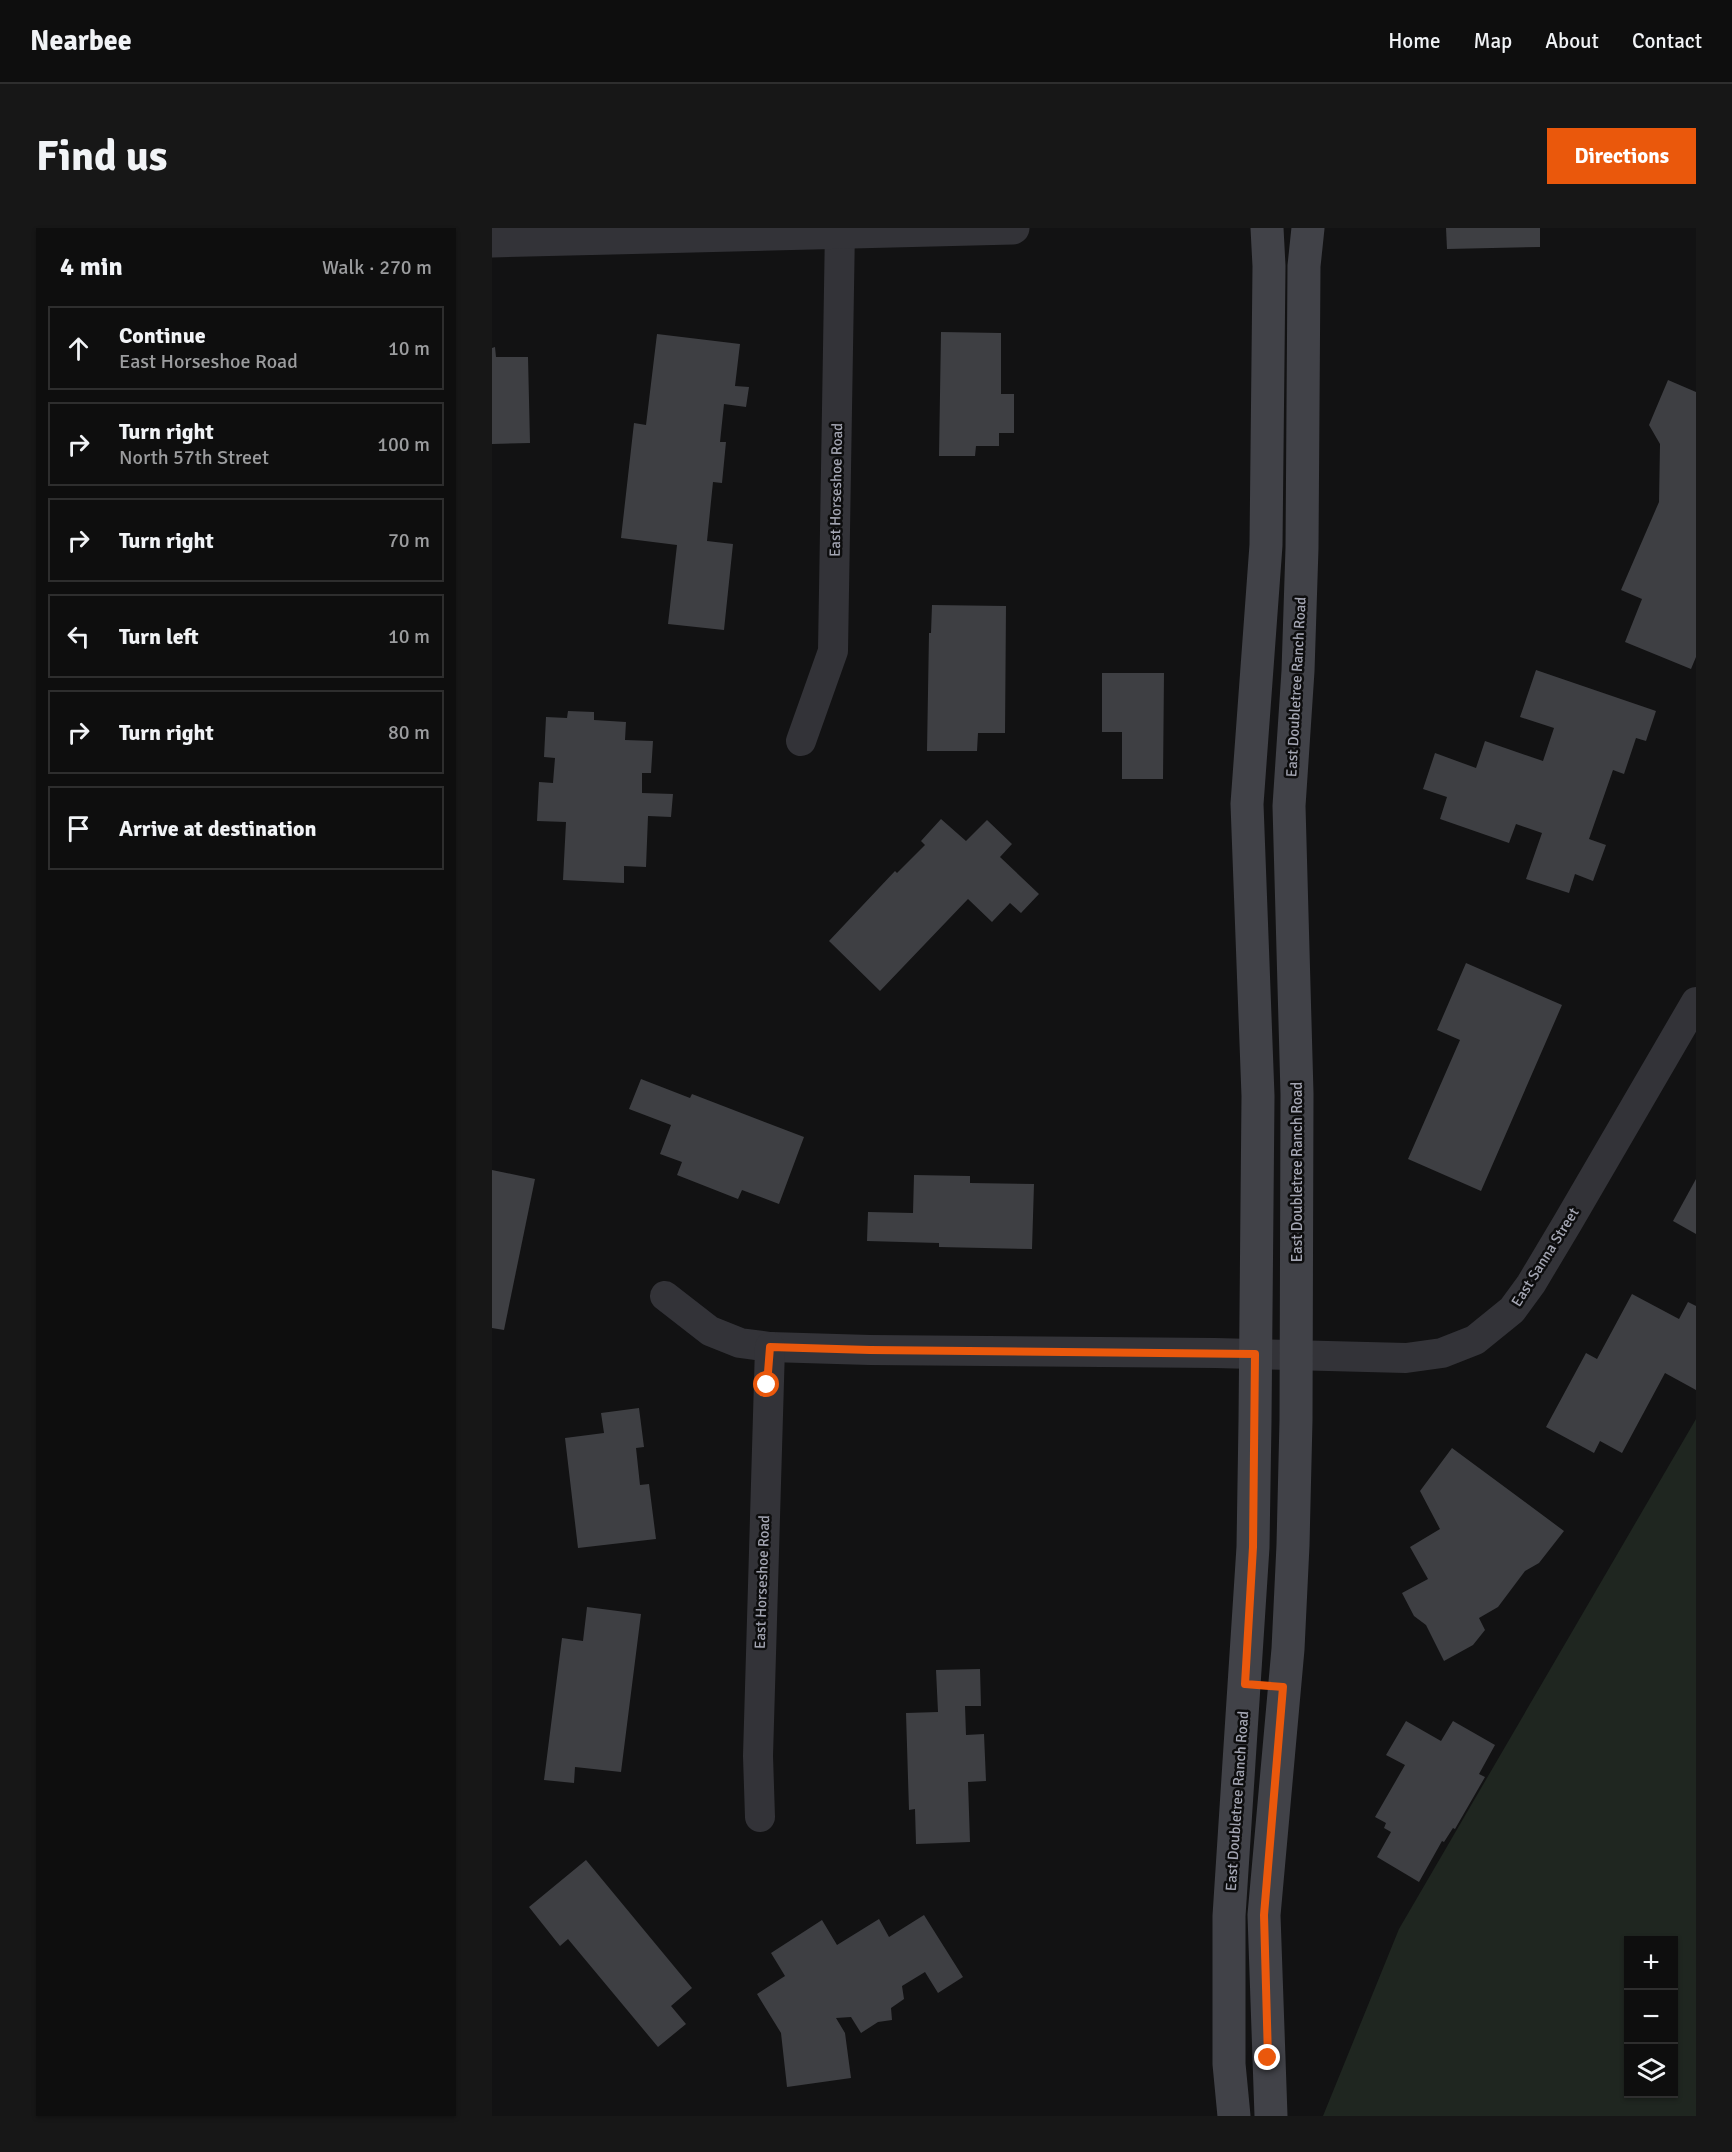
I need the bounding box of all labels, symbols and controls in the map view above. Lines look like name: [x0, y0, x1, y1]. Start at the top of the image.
text: Nearbee: [30, 24, 132, 58]
text: Home: [1388, 28, 1441, 54]
text: Map: [1474, 28, 1512, 54]
text: About: [1545, 28, 1599, 54]
text: Contact: [1632, 28, 1702, 54]
button: Directions: [1547, 128, 1696, 184]
text: Find us: [36, 131, 167, 182]
text: 4 min: [60, 251, 123, 283]
text: Walk · 270 m: [322, 255, 432, 280]
text: Continue: [119, 322, 206, 349]
icon: ahead: [62, 332, 95, 365]
text: 10 m: [388, 336, 430, 361]
text: East Horseshoe Road: [119, 349, 298, 374]
text: Turn right: [119, 418, 214, 445]
street label: East Horseshoe Road: [826, 423, 846, 557]
icon: right: [62, 428, 95, 461]
text: 100 m: [377, 432, 430, 457]
text: North 57th Street: [119, 445, 269, 470]
icon: right: [62, 524, 95, 557]
text: Turn right: [119, 527, 214, 554]
text: 70 m: [388, 528, 430, 553]
street label: East Doubletree Ranch Road: [1282, 596, 1310, 778]
icon: left: [62, 620, 95, 653]
text: Turn left: [119, 623, 199, 650]
text: 10 m: [388, 624, 430, 649]
icon: right: [62, 716, 95, 749]
text: Turn right: [119, 719, 214, 746]
text: 80 m: [388, 720, 430, 745]
icon: arrive: [62, 812, 95, 845]
text: Arrive at destination: [119, 815, 316, 842]
street label: East Doubletree Ranch Road: [1288, 1082, 1306, 1262]
street label: East Sanna Street: [1507, 1204, 1583, 1310]
route start: [753, 1371, 779, 1397]
street label: East Horseshoe Road: [751, 1515, 773, 1649]
street label: East Doubletree Ranch Road: [1222, 1710, 1252, 1892]
map controls: [1624, 1936, 1678, 2098]
button: +: [1624, 1936, 1678, 1990]
button: −: [1624, 1990, 1678, 2044]
route end: [1254, 2044, 1280, 2070]
button: layers: [1624, 2044, 1678, 2098]

